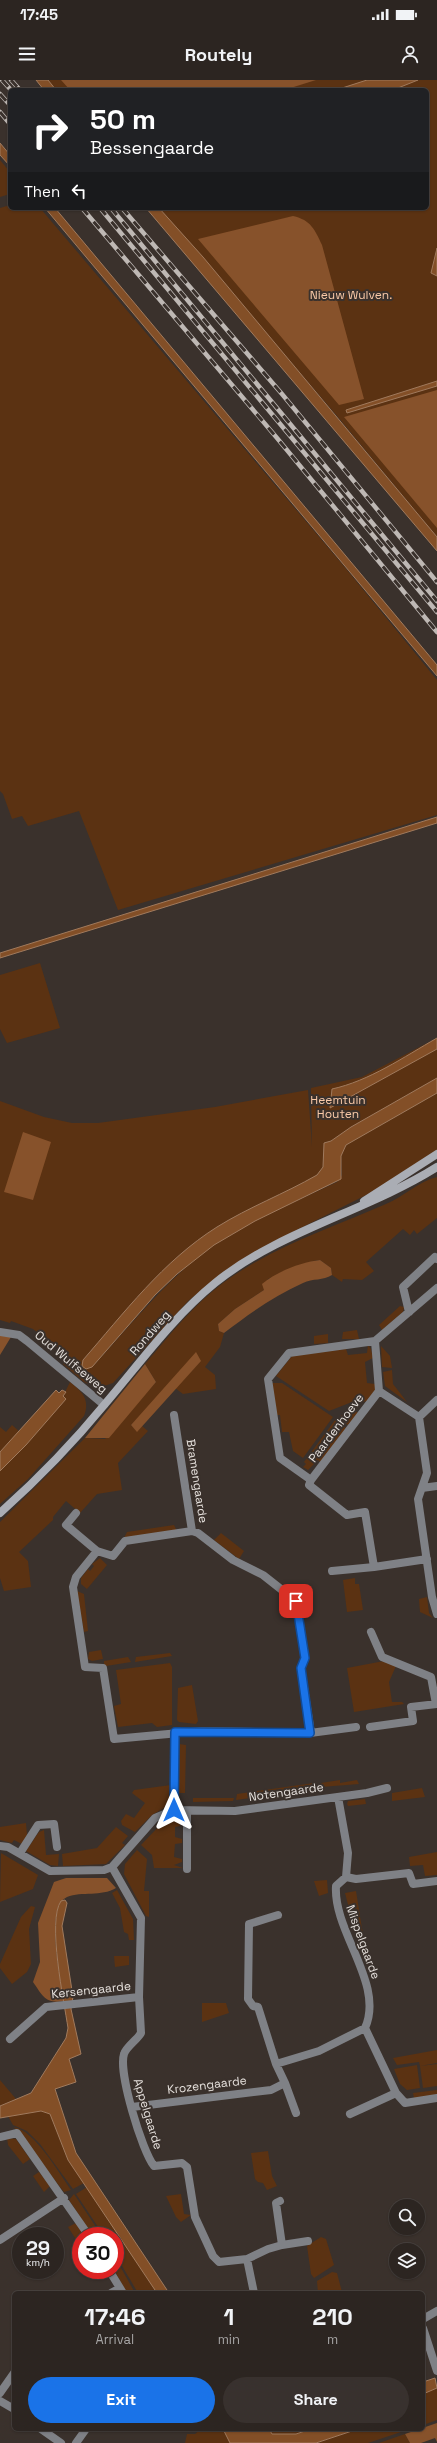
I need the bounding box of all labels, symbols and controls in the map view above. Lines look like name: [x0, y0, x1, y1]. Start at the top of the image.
text: 17:45: [20, 5, 58, 24]
icon: menu: [16, 43, 38, 65]
text: Routely: [185, 43, 252, 66]
icon: person: [399, 43, 421, 65]
text: 50 m: [90, 101, 156, 137]
icon: right: [24, 104, 76, 156]
text: Bessengaarde: [90, 136, 214, 159]
icon: left: [68, 180, 90, 202]
text: Then: [24, 182, 60, 201]
park label: Nieuw Wulven.: [310, 287, 392, 303]
park label: Heemtuin Houten: [310, 1092, 366, 1122]
street label: Rondweg: [126, 1307, 174, 1359]
street label: Oud Wulfseweg: [32, 1327, 110, 1397]
street label: Paardenhoeve: [305, 1390, 367, 1466]
street label: Bramengaarde: [182, 1438, 212, 1524]
pin: [279, 1584, 313, 1618]
icon: arrive: [285, 1590, 307, 1612]
street label: Notengaarde: [247, 1779, 325, 1805]
position arrow: [153, 1789, 195, 1831]
street label: Mispelgaarde: [342, 1903, 384, 1981]
street label: Kersengaarde: [50, 1978, 132, 2002]
street label: Krozengaarde: [166, 2072, 248, 2098]
street label: Appelgaarde: [130, 2076, 166, 2152]
map controls: [389, 2199, 425, 2279]
button: search: [389, 2199, 425, 2235]
speed limit sign: 30: [72, 2227, 124, 2279]
text: 29: [26, 2235, 50, 2261]
button: layers: [389, 2243, 425, 2279]
text: km/h: [26, 2256, 50, 2269]
text: 17:46: [84, 2301, 146, 2332]
text: 1: [223, 2301, 234, 2332]
text: 210: [312, 2301, 353, 2332]
text: Arrival: [96, 2331, 134, 2348]
text: min: [218, 2331, 240, 2348]
text: m: [327, 2331, 338, 2348]
button: Exit: [28, 2377, 215, 2423]
button: Share: [223, 2377, 409, 2423]

